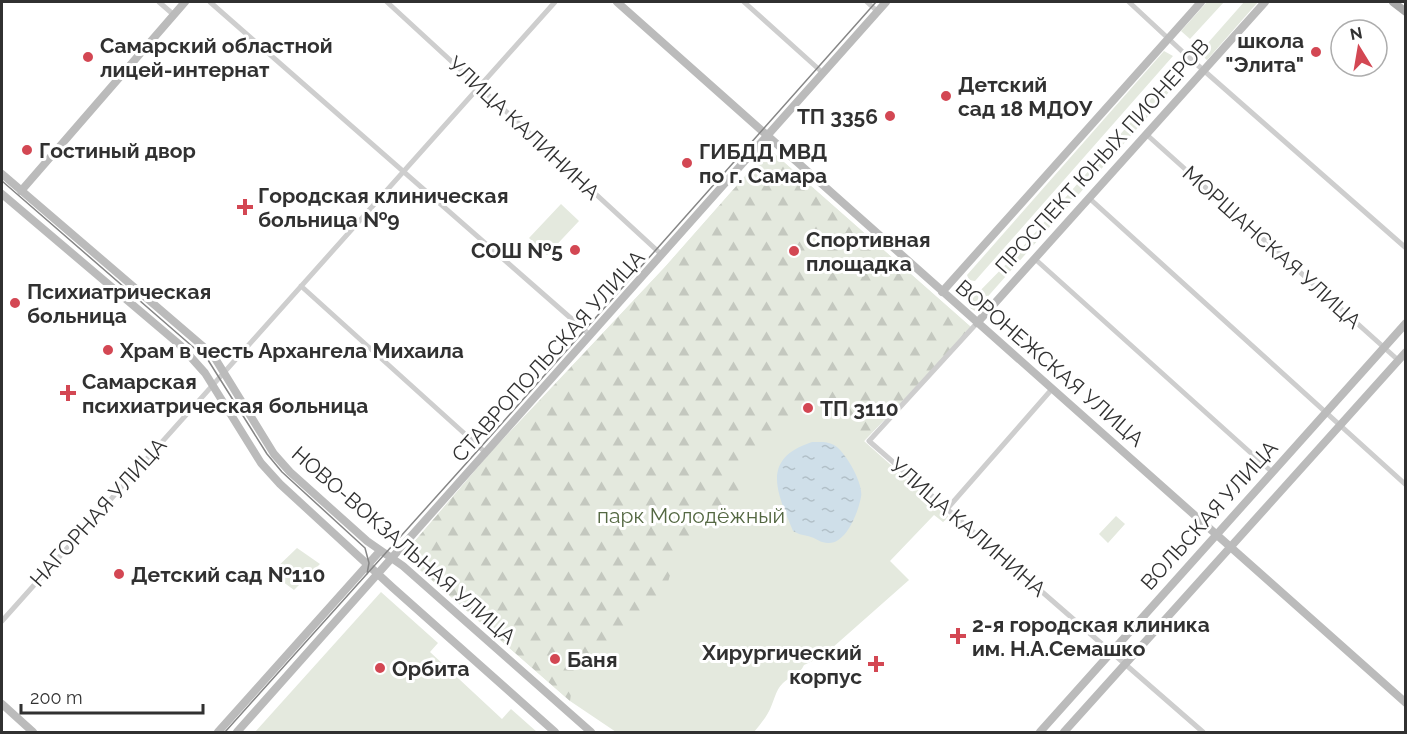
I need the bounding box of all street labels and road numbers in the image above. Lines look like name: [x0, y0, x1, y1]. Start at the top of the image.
street label: ПРОСПЕКТ ЮНЫХ ПИОНЕРОВ: [990, 33, 1214, 279]
street label: УЛИЦА КАЛИНИНА: [443, 51, 605, 205]
street label: МОРШАНСКАЯ УЛИЦА: [1178, 160, 1366, 334]
street label: СТАВРОПОЛЬСКАЯ УЛИЦА: [446, 245, 650, 467]
street label: ВОРОНЕЖСКАЯ УЛИЦА: [951, 274, 1149, 452]
street label: НАГОРНАЯ УЛИЦА: [25, 432, 171, 592]
street label: ВОЛЬСКАЯ УЛИЦА: [1135, 435, 1283, 595]
street label: НОВО-ВОКЗАЛЬНАЯ УЛИЦА: [287, 441, 521, 649]
street label: УЛИЦА КАЛИНИНА: [885, 452, 1051, 602]

